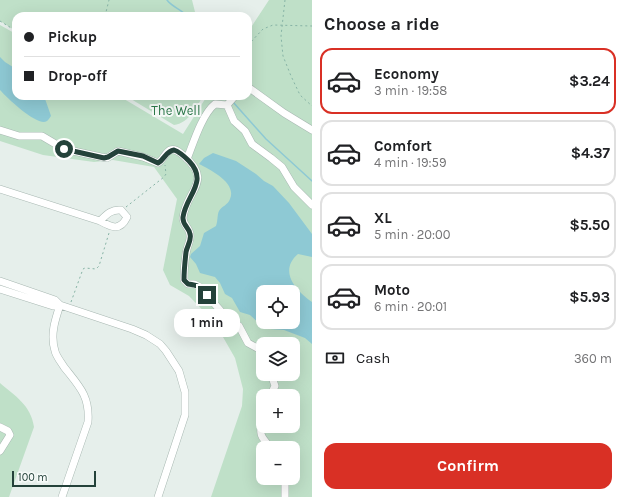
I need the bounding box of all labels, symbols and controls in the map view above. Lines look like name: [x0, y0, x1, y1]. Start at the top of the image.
text: Choose a ride: [324, 13, 439, 35]
text: Pickup: [48, 28, 97, 46]
icon: car: [326, 63, 362, 99]
text: Economy: [374, 65, 439, 83]
text: Drop-off: [48, 67, 107, 85]
text: $3.24: [569, 72, 610, 90]
text: 3 min · 19:58: [374, 83, 447, 98]
park label: The Well: [151, 103, 201, 118]
icon: car: [326, 135, 362, 171]
text: Comfort: [374, 137, 432, 155]
route start: [55, 140, 73, 158]
text: $4.37: [571, 144, 610, 162]
text: 4 min · 19:59: [374, 155, 446, 170]
icon: car: [326, 207, 362, 243]
text: XL: [374, 209, 392, 227]
text: $5.50: [569, 216, 610, 234]
text: 5 min · 20:00: [374, 227, 450, 242]
icon: car: [326, 279, 362, 315]
text: Moto: [374, 281, 410, 299]
map controls: [256, 285, 300, 485]
button: locate: [256, 285, 300, 329]
route end: [198, 286, 216, 304]
text: $5.93: [569, 288, 610, 306]
text: 6 min · 20:01: [374, 299, 447, 314]
callout: 1 min: [174, 309, 240, 337]
text: 1 min: [191, 315, 223, 330]
button: layers: [256, 337, 300, 381]
icon: cash: [324, 347, 346, 369]
text: Cash: [356, 349, 390, 367]
text: 360 m: [574, 351, 612, 366]
button: +: [256, 389, 300, 433]
button: −: [256, 441, 300, 485]
button: Confirm: [324, 443, 612, 489]
scale bar: [12, 469, 96, 488]
text: 100 m: [18, 471, 48, 484]

